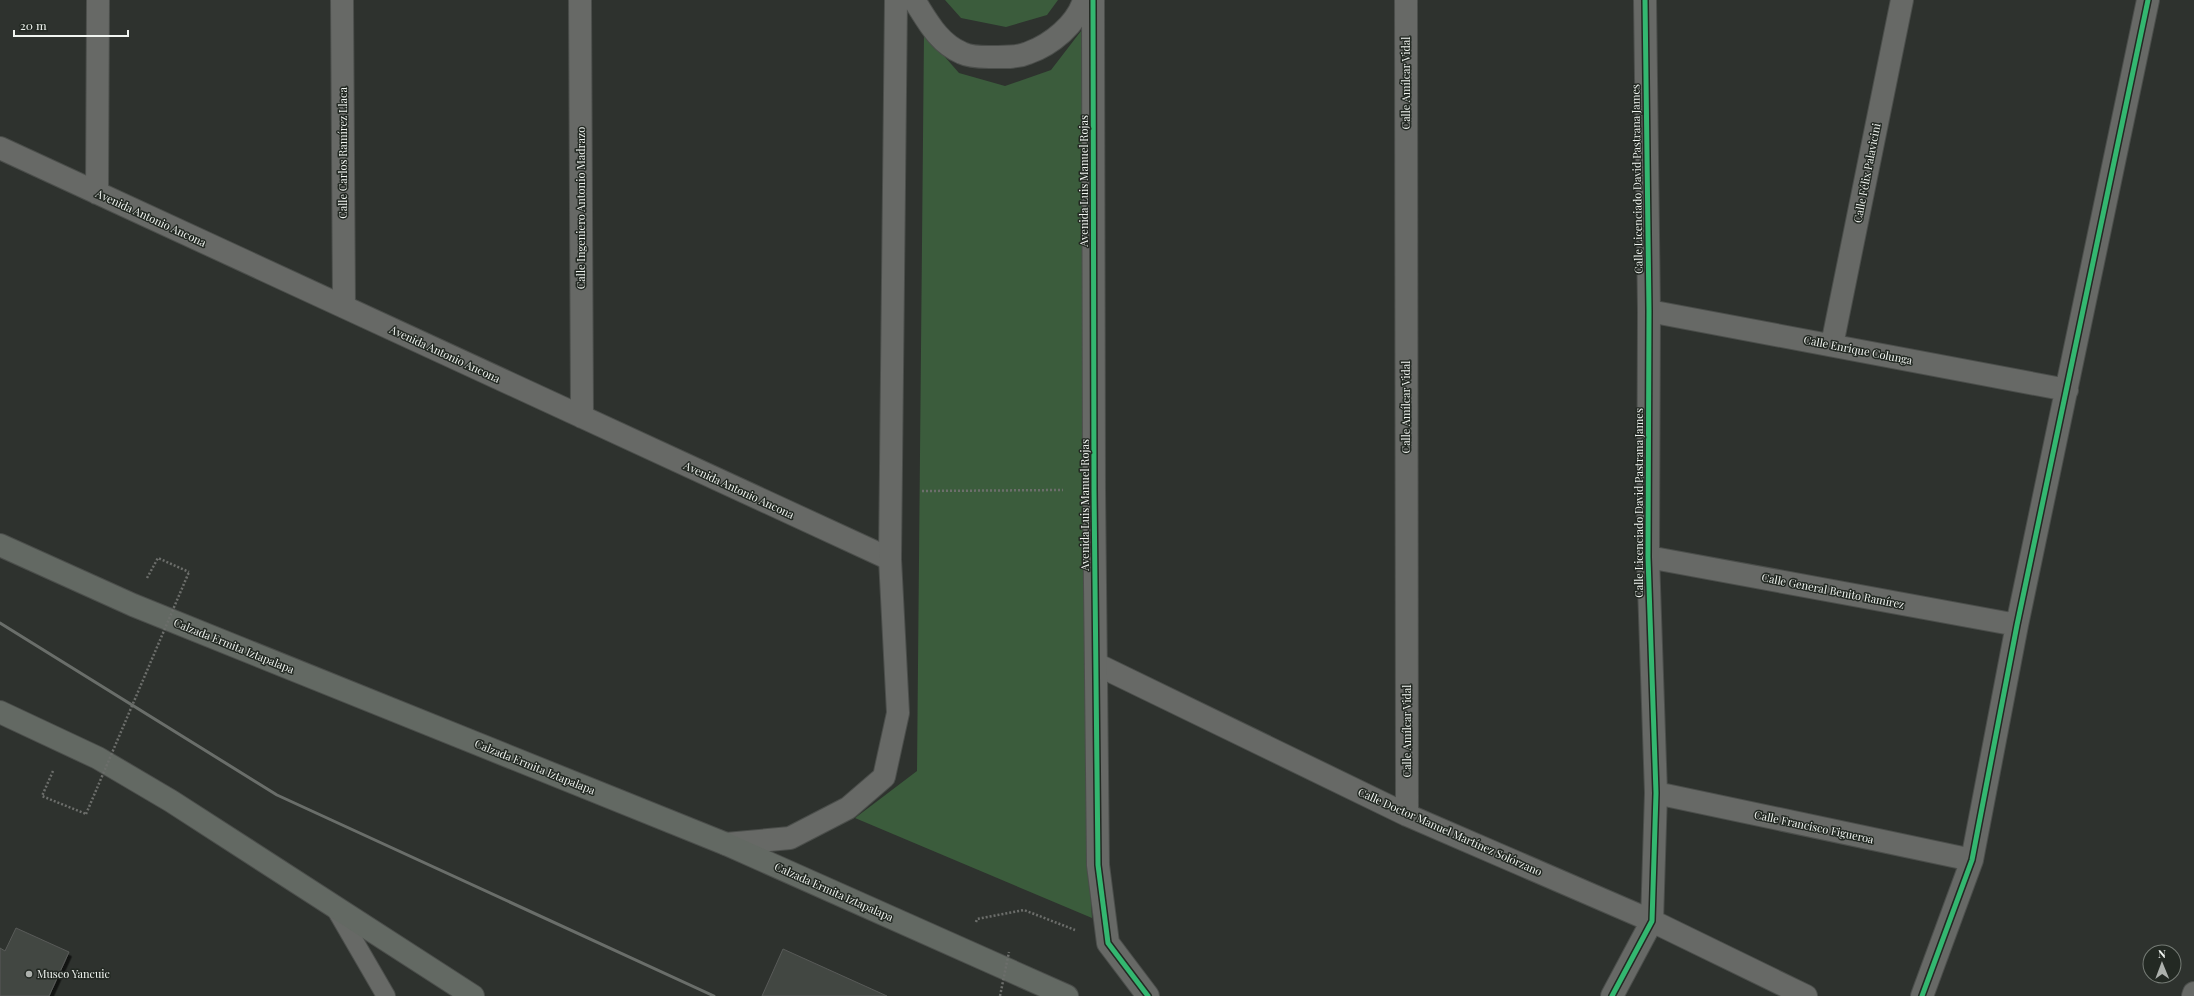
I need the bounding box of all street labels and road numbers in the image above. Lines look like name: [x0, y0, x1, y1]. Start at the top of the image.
street label: Calle Amílcar Vidal: [1398, 37, 1413, 129]
street label: Calle Licenciado David Pastrana James: [1627, 84, 1646, 274]
street label: Calle Carlos Ramírez Llaca: [335, 87, 350, 219]
street label: Avenida Luis Manuel Rojas: [1076, 115, 1091, 248]
street label: Calle Félix Palavicini: [1849, 122, 1884, 224]
street label: Calle Ingeniero Antonio Madrazo: [573, 127, 588, 289]
street label: Avenida Antonio Ancona: [93, 185, 209, 250]
street label: Avenida Antonio Ancona: [387, 321, 503, 386]
street label: Calle Enrique Colunga: [1802, 332, 1914, 368]
street label: Calle Amílcar Vidal: [1398, 361, 1413, 453]
street label: Calle Licenciado David Pastrana James: [1631, 408, 1646, 598]
street label: Avenida Luis Manuel Rojas: [1077, 439, 1092, 572]
street label: Avenida Antonio Ancona: [681, 457, 797, 522]
street label: Calle General Benito Ramírez: [1760, 569, 1906, 612]
street label: Calzada Ermita Iztapalapa: [172, 614, 297, 677]
street label: Calle Amílcar Vidal: [1399, 685, 1414, 777]
street label: Calzada Ermita Iztapalapa: [473, 735, 598, 798]
street label: Calle Doctor Manuel Martínez Solórzano: [1356, 784, 1545, 879]
street label: Calle Francisco Figueroa: [1753, 807, 1876, 847]
street label: Calzada Ermita Iztapalapa: [772, 859, 896, 925]

